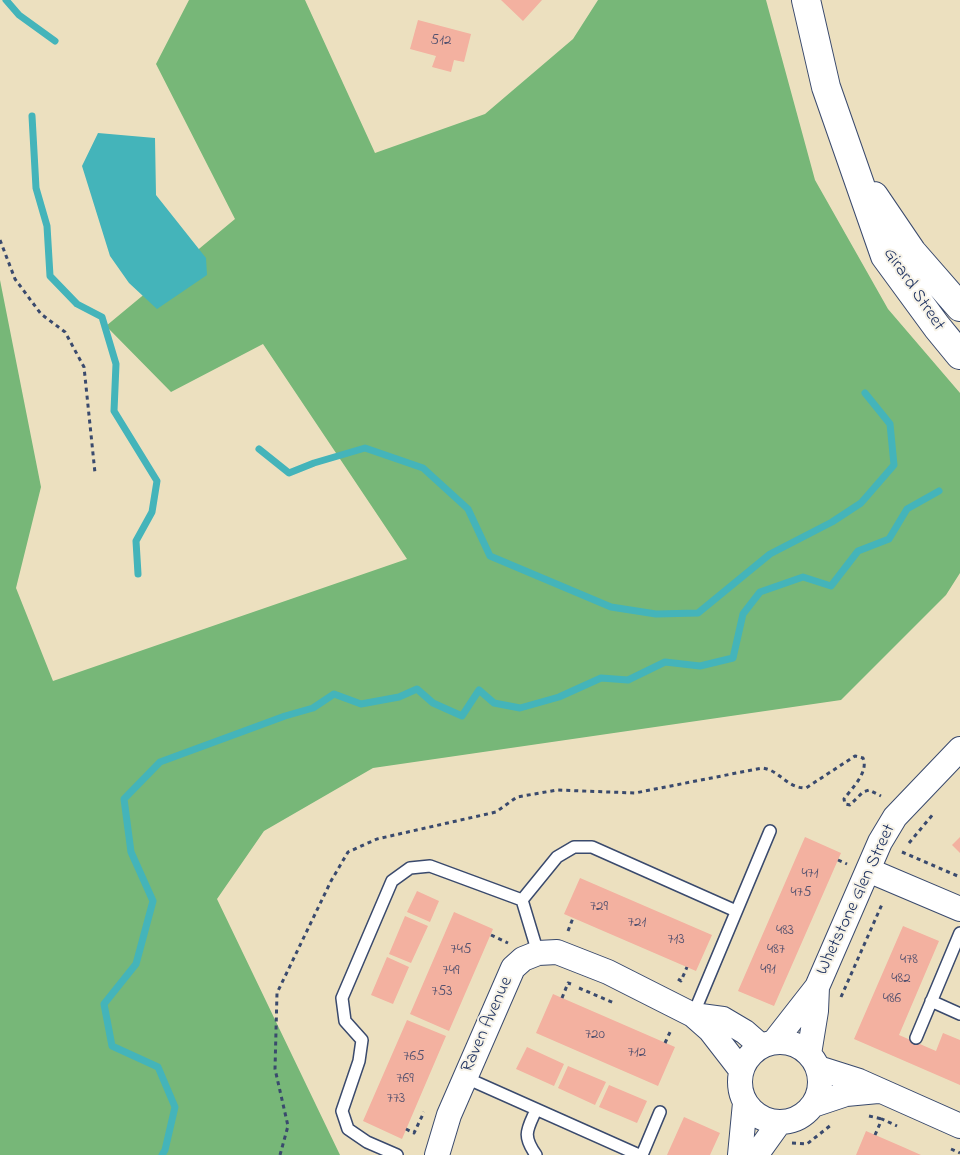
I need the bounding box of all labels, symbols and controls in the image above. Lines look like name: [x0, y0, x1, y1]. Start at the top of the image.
house number: 512: [431, 33, 451, 51]
street label: Girard Street: [877, 244, 949, 336]
street label: Whetstone Glen Street: [813, 821, 901, 979]
house number: 471: [801, 866, 819, 884]
house number: 475: [791, 885, 811, 903]
house number: 729: [590, 899, 608, 917]
house number: 721: [628, 915, 646, 933]
house number: 483: [776, 923, 794, 941]
house number: 713: [667, 932, 685, 950]
house number: 745: [451, 942, 471, 960]
house number: 487: [767, 942, 785, 960]
house number: 478: [900, 952, 918, 970]
house number: 491: [760, 962, 776, 980]
house number: 749: [443, 963, 459, 981]
house number: 482: [891, 971, 911, 989]
street label: Raven Avenue: [457, 974, 519, 1076]
house number: 753: [432, 984, 452, 1002]
house number: 486: [883, 991, 901, 1009]
house number: 720: [585, 1027, 605, 1045]
house number: 712: [628, 1045, 646, 1063]
house number: 765: [403, 1049, 425, 1067]
house number: 769: [396, 1071, 414, 1089]
house number: 773: [387, 1091, 405, 1109]

